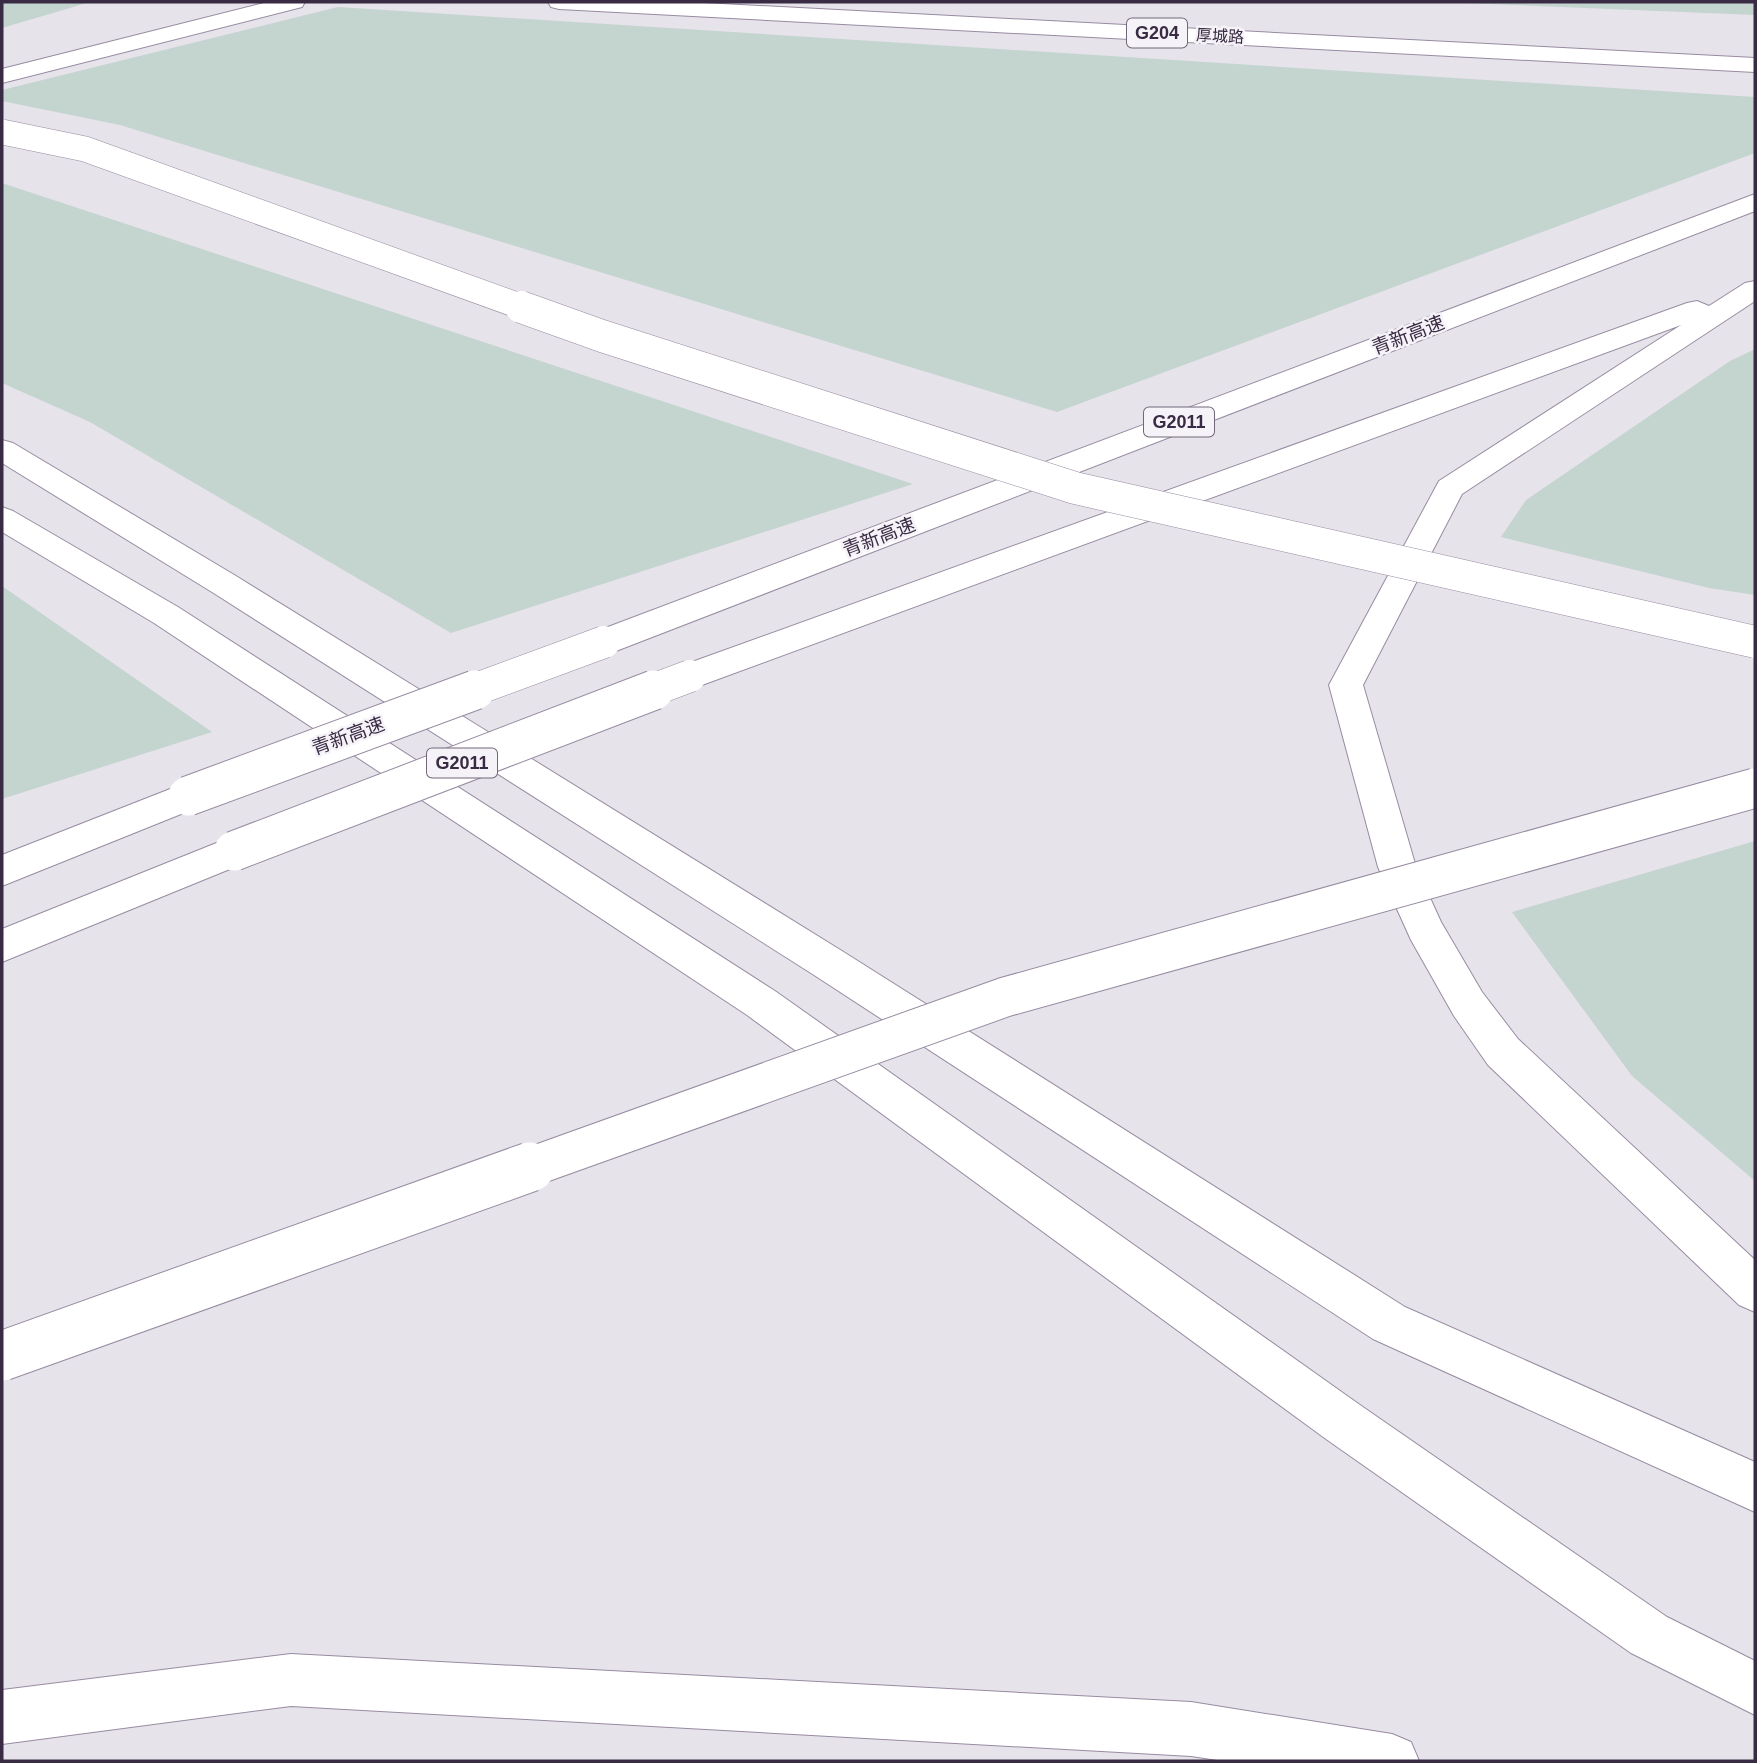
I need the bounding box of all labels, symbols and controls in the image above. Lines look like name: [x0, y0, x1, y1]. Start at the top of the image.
road number: G204: [1127, 18, 1187, 48]
street label: 厚城路: [1196, 26, 1244, 46]
street label: 青新高速: [1369, 312, 1447, 358]
road number: G2011: [1144, 408, 1214, 436]
street label: 青新高速: [840, 514, 918, 560]
street label: 青新高速: [309, 713, 387, 759]
road number: G2011: [427, 748, 497, 778]

